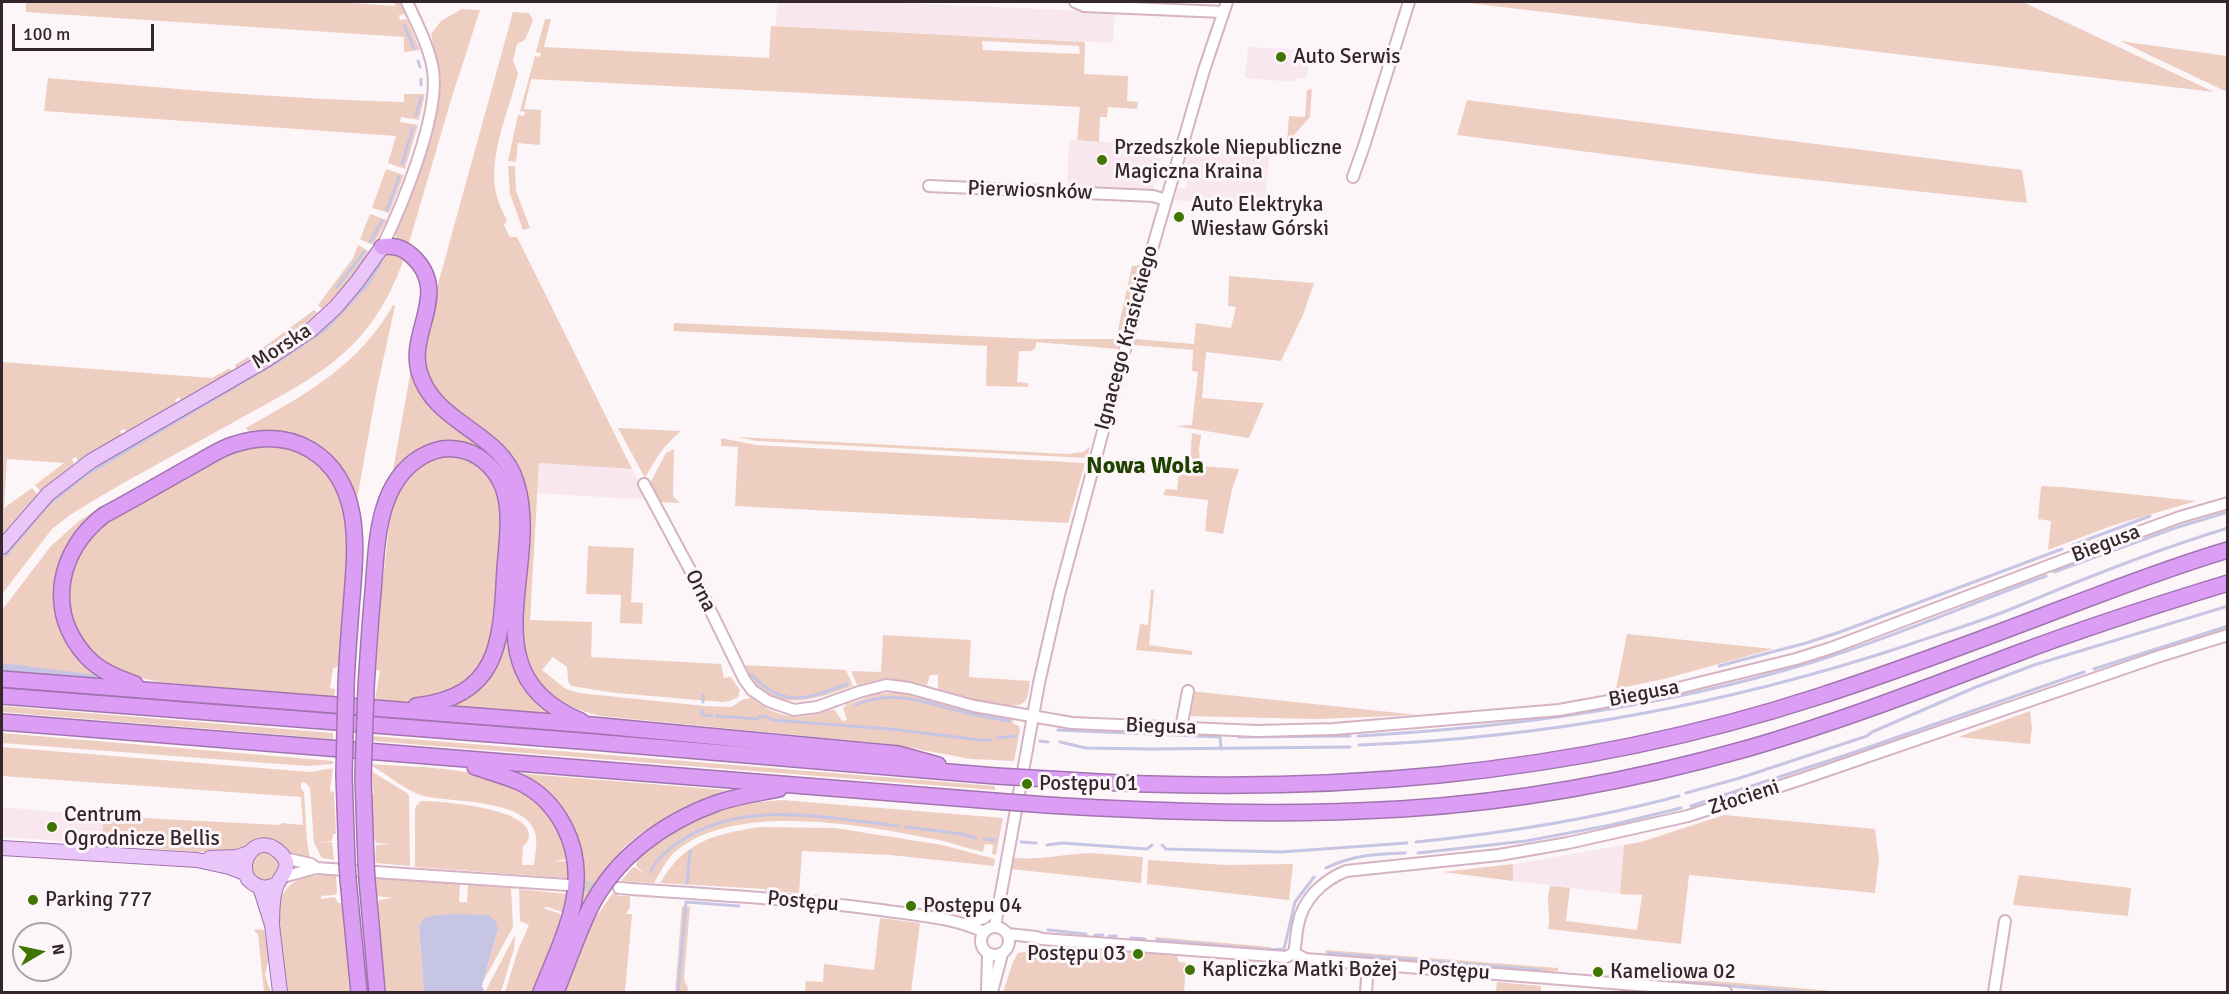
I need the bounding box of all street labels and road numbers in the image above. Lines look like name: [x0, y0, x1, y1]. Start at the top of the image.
street label: Pierwiosnków: [967, 176, 1093, 206]
street label: Ignacego Krasickiego: [1090, 243, 1164, 433]
street label: Morska: [247, 318, 317, 376]
street label: Biegusa: [2068, 519, 2144, 569]
street label: Orna: [679, 566, 721, 616]
street label: Biegusa: [1607, 675, 1681, 713]
street label: Biegusa: [1125, 713, 1197, 741]
street label: Złocieni: [1705, 775, 1783, 821]
street label: Postępu: [766, 886, 840, 918]
street label: Postępu: [1417, 956, 1491, 986]

